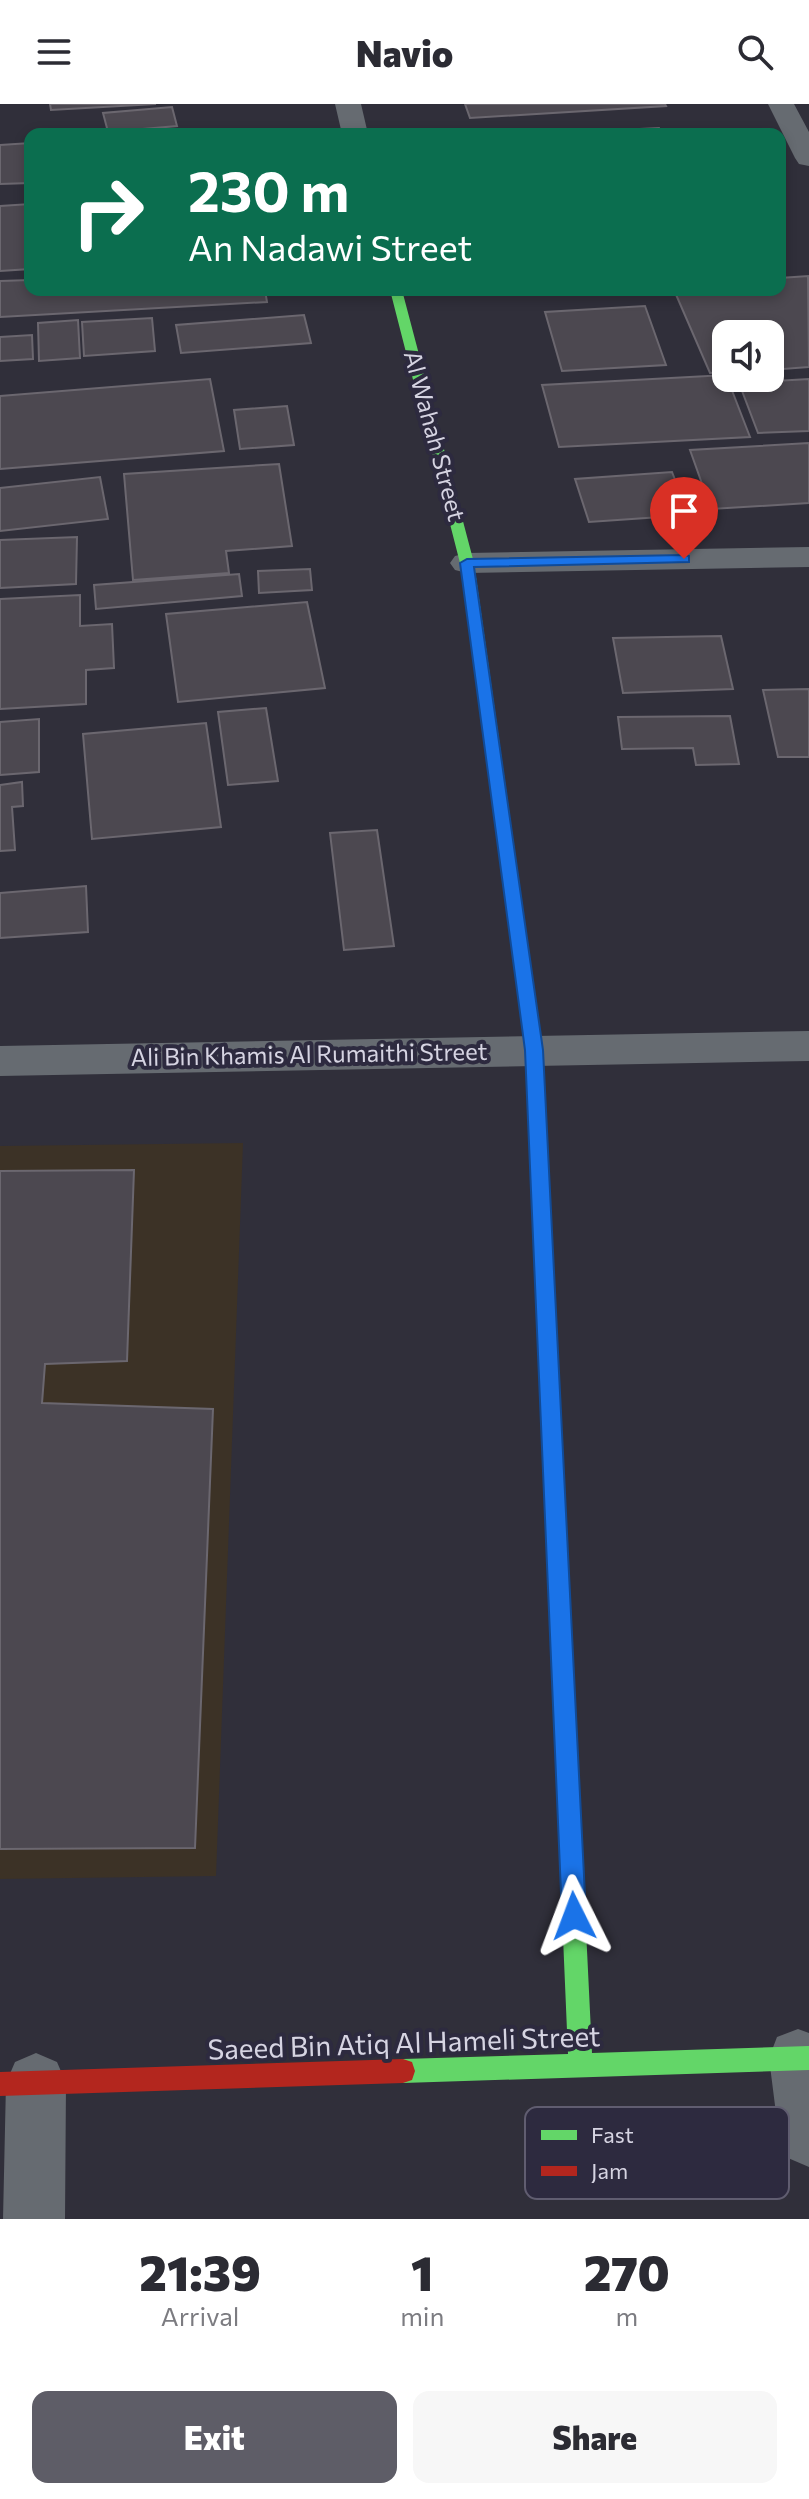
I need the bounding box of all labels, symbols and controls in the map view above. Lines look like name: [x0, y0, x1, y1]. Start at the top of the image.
icon: menu: [32, 30, 76, 74]
text: Navio: [356, 30, 453, 74]
icon: search: [733, 30, 777, 74]
text: 230 m: [188, 155, 349, 224]
icon: right: [56, 160, 160, 264]
text: An Nadawi Street: [188, 224, 472, 268]
map controls: [712, 320, 784, 392]
button: sound: [712, 320, 784, 392]
street label: Al Wahah Street: [399, 347, 472, 524]
pin: [650, 477, 718, 559]
icon: arrive: [662, 489, 706, 533]
street label: Ali Bin Khamis Al Rumaithi Street: [130, 1036, 488, 1071]
position arrow: [532, 1874, 616, 1958]
street label: Saeed Bin Atiq Al Hameli Street: [207, 2018, 601, 2066]
legend: [525, 2107, 789, 2199]
text: Fast: [591, 2121, 634, 2148]
text: Jam: [591, 2157, 628, 2184]
text: 21:39: [139, 2242, 261, 2301]
text: 1: [411, 2242, 434, 2301]
text: 270: [584, 2242, 670, 2301]
text: Arrival: [161, 2300, 239, 2331]
text: min: [400, 2300, 444, 2331]
text: m: [615, 2300, 638, 2331]
button: Exit: [32, 2391, 397, 2483]
button: Share: [413, 2391, 777, 2483]

